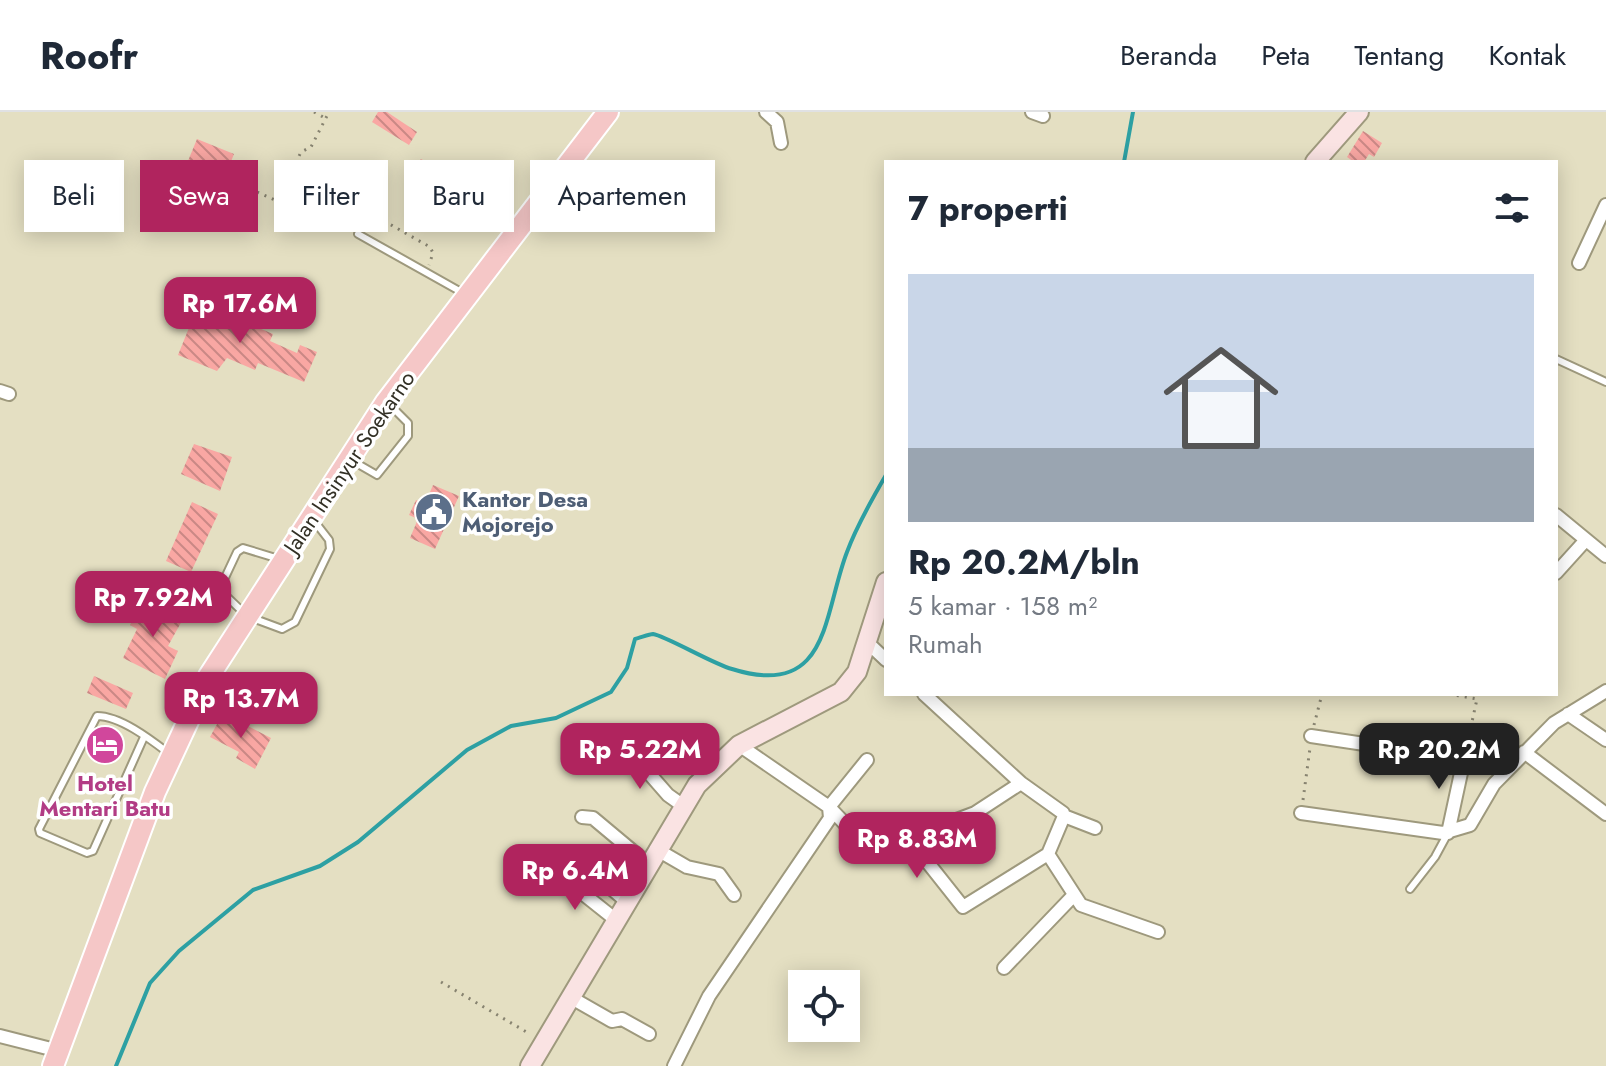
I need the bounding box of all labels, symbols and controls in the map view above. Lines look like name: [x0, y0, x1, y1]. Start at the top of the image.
text: Roofr: [40, 28, 138, 83]
text: Beranda: [1120, 35, 1217, 76]
text: Peta: [1261, 35, 1310, 76]
text: Tentang: [1354, 35, 1445, 76]
text: Kontak: [1489, 35, 1566, 76]
chip: Beli: [24, 160, 124, 232]
chip: Sewa: [140, 160, 258, 232]
chip: Filter: [274, 160, 388, 232]
chip: Baru: [404, 160, 514, 232]
chip: Apartemen: [530, 160, 715, 232]
text: 7 properti: [908, 184, 1068, 233]
icon: filters: [1490, 186, 1534, 230]
pin: Rp 17.6M: [157, 277, 323, 345]
text: Rp 17.6M: [182, 284, 298, 322]
icon: home: [1149, 326, 1293, 470]
street label: Jalan Insinyur Soekarno: [274, 364, 422, 562]
place label: Kantor Desa Mojorejo: [462, 483, 588, 540]
public building icon: Kantor Desa Mojorejo: [413, 491, 455, 533]
text: Rp 20.2M/bln: [908, 538, 1140, 587]
pin: Rp 7.92M: [70, 571, 236, 639]
text: Rp 7.92M: [93, 578, 213, 616]
text: 5 kamar · 158 m²: [908, 587, 1097, 625]
text: Rumah: [908, 625, 983, 663]
pin: Rp 13.7M: [158, 672, 324, 740]
text: Rp 13.7M: [183, 679, 299, 717]
pin: Rp 5.22M: [557, 723, 723, 791]
pin: Rp 20.2M: [1356, 723, 1522, 791]
hotel icon: Hotel Mentari Batu: [84, 724, 126, 766]
text: Rp 5.22M: [578, 730, 702, 768]
text: Rp 20.2M: [1377, 730, 1501, 768]
place label: Hotel Mentari Batu: [39, 767, 171, 824]
pin: Rp 8.83M: [834, 812, 1000, 880]
text: Rp 8.83M: [857, 819, 977, 857]
pin: Rp 6.4M: [501, 844, 649, 912]
text: Rp 6.4M: [521, 851, 629, 889]
map controls: [788, 970, 860, 1042]
button: locate: [788, 970, 860, 1042]

